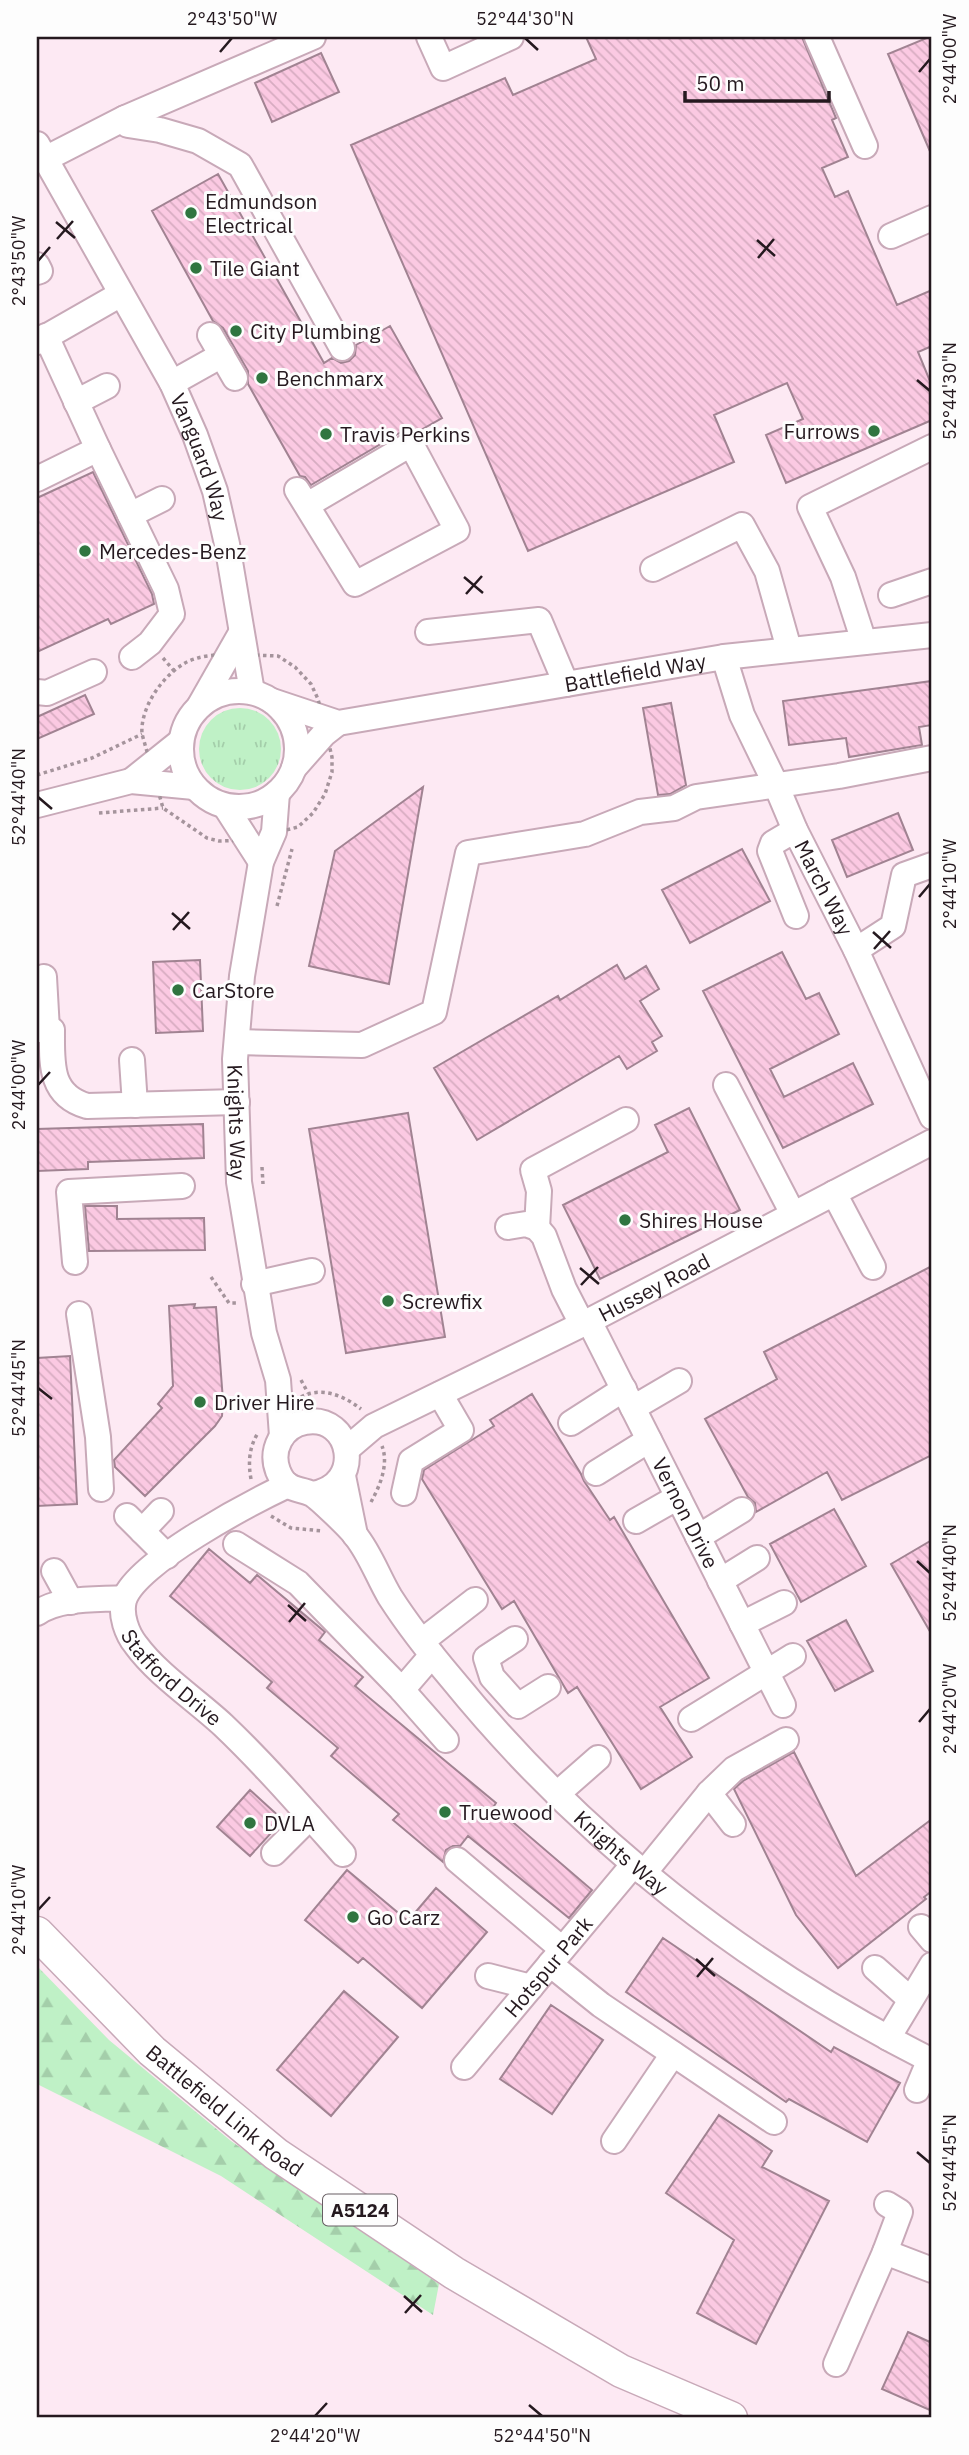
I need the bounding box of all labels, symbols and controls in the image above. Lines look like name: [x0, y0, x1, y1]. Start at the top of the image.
text: 2°43'50"W: [187, 7, 277, 30]
text: 52°44'30"N: [476, 7, 574, 30]
text: 2°44'00"W: [938, 14, 961, 104]
scale bar: [685, 60, 829, 104]
text: 50 m: [696, 69, 745, 97]
place label: Edmundson Electrical: [205, 187, 318, 239]
marker: Edmundson Electrical: [183, 205, 199, 221]
text: 2°43'50"W: [7, 216, 30, 306]
place label: Tile Giant: [210, 254, 300, 282]
marker: Tile Giant: [188, 260, 204, 276]
place label: City Plumbing: [250, 317, 380, 345]
marker: City Plumbing: [228, 323, 244, 339]
text: 52°44'30"N: [938, 342, 961, 440]
place label: Benchmarx: [276, 364, 384, 392]
marker: Benchmarx: [254, 370, 270, 386]
street label: Vanguard Way: [164, 389, 235, 524]
place label: Furrows: [784, 417, 860, 445]
place label: Travis Perkins: [340, 420, 471, 448]
marker: Furrows: [866, 423, 882, 439]
marker: Travis Perkins: [318, 426, 334, 442]
place label: Mercedes-Benz: [99, 537, 246, 565]
marker: Mercedes-Benz: [77, 543, 93, 559]
street label: Battlefield Way: [562, 646, 709, 698]
text: 52°44'40"N: [7, 748, 30, 846]
street label: March Way: [788, 835, 860, 941]
text: 2°44'10"W: [938, 839, 961, 929]
place label: CarStore: [192, 976, 275, 1004]
marker: CarStore: [170, 982, 186, 998]
text: 2°44'00"W: [7, 1040, 30, 1130]
street label: Knights Way: [221, 1064, 253, 1181]
place label: Shires House: [639, 1206, 763, 1234]
marker: Shires House: [617, 1212, 633, 1228]
street label: Hussey Road: [593, 1246, 715, 1328]
place label: Screwfix: [402, 1287, 483, 1315]
marker: Screwfix: [380, 1293, 396, 1309]
text: 52°44'45"N: [7, 1339, 30, 1437]
place label: Driver Hire: [214, 1388, 315, 1416]
marker: Driver Hire: [192, 1394, 208, 1410]
street label: Vernon Drive: [646, 1453, 726, 1573]
text: 52°44'40"N: [938, 1524, 961, 1622]
street label: Stafford Drive: [115, 1624, 228, 1732]
text: 2°44'20"W: [938, 1664, 961, 1754]
place label: Truewood: [459, 1798, 553, 1826]
marker: Truewood: [437, 1804, 453, 1820]
street label: Knights Way: [568, 1804, 675, 1901]
place label: DVLA: [264, 1809, 315, 1837]
marker: DVLA: [242, 1815, 258, 1831]
text: 2°44'10"W: [7, 1865, 30, 1955]
place label: Go Carz: [367, 1903, 440, 1931]
marker: Go Carz: [345, 1909, 361, 1925]
street label: Hotspur Park: [498, 1910, 598, 2023]
street label: Battlefield Link Road: [140, 2038, 309, 2183]
text: 52°44'45"N: [938, 2114, 961, 2212]
road number: A5124: [323, 2194, 397, 2226]
text: 2°44'20"W: [270, 2424, 360, 2447]
text: 52°44'50"N: [493, 2424, 591, 2447]

